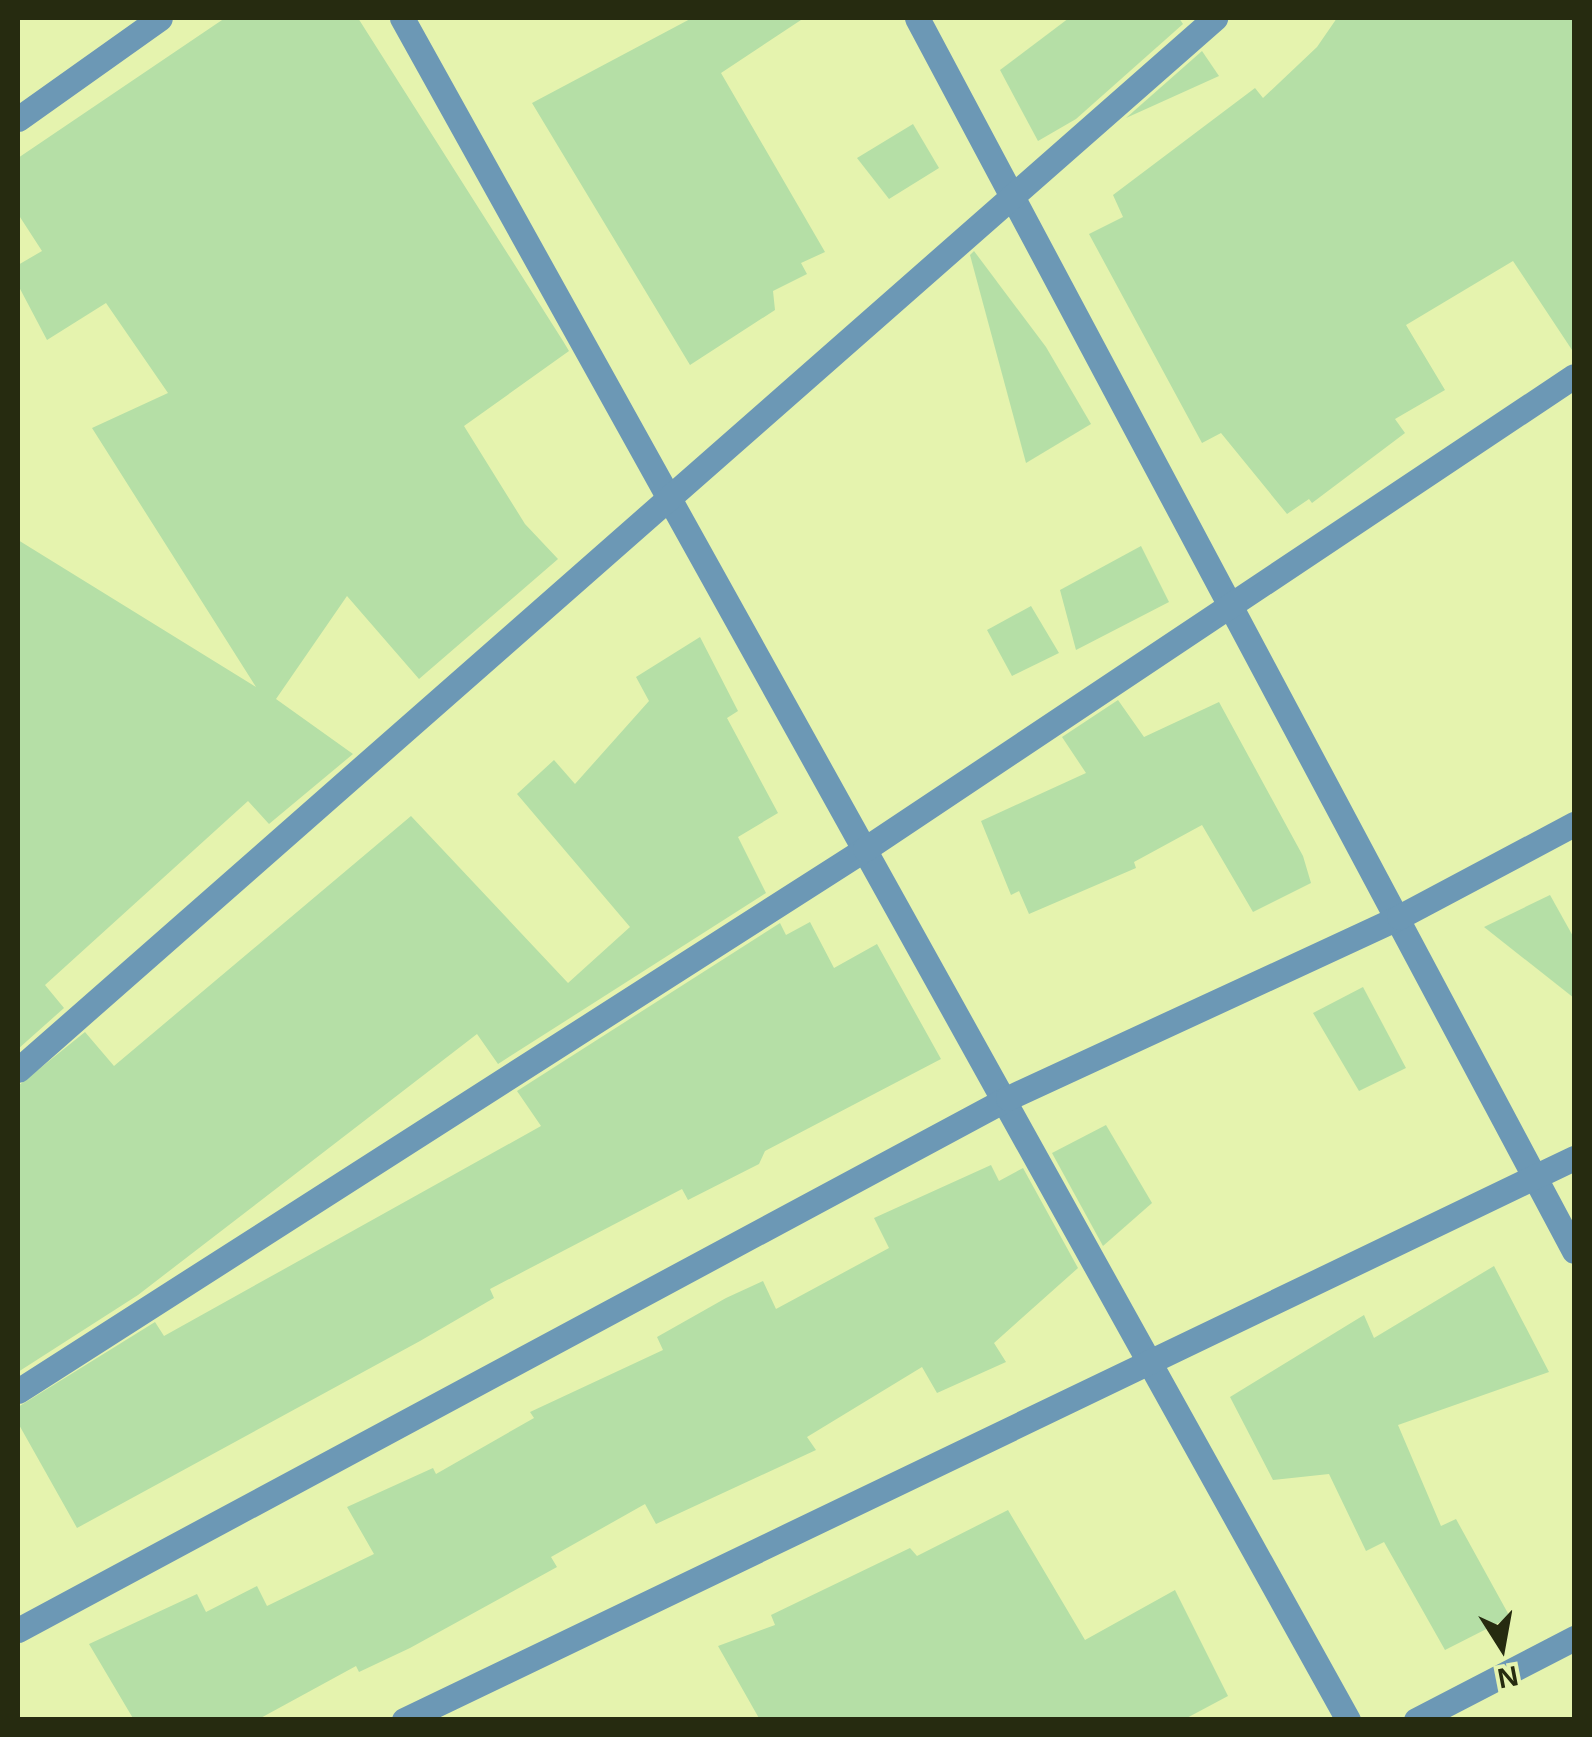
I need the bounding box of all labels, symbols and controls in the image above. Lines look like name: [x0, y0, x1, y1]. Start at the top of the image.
north arrow: [1452, 1597, 1552, 1697]
text: N: [1495, 1660, 1521, 1694]

